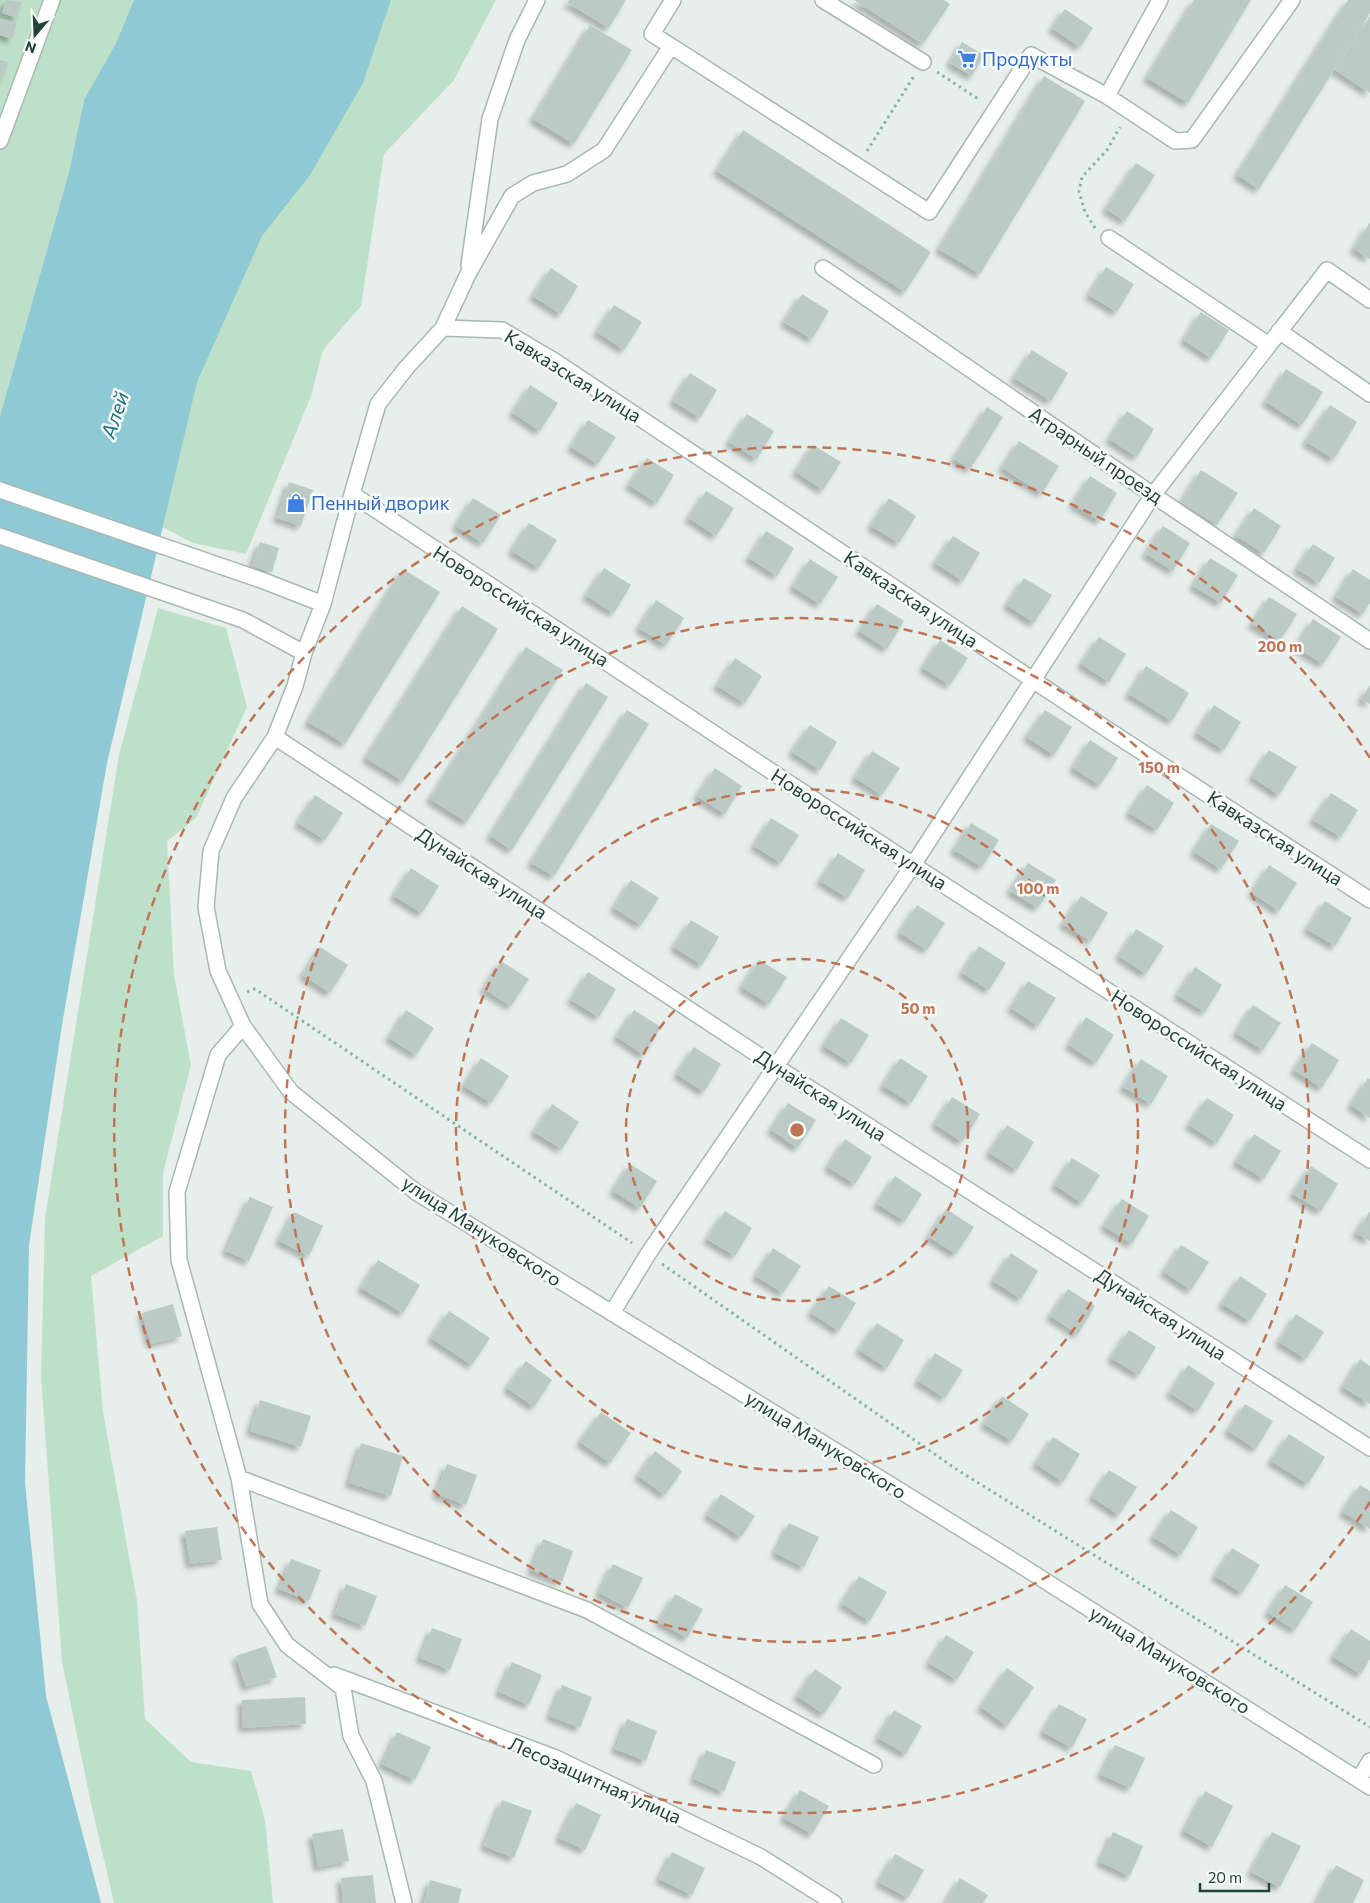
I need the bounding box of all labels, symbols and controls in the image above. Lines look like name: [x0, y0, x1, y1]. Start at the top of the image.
north arrow: [10, 10, 60, 60]
text: N: [23, 38, 38, 58]
place label: Продукты: [982, 47, 1072, 70]
supermarket icon: Продукты: [956, 48, 978, 70]
street label: Кавказская улица: [501, 324, 646, 427]
water label: Алей: [95, 388, 133, 442]
street label: Аграрный проезд: [1025, 401, 1167, 508]
place label: Пенный дворик: [311, 491, 450, 514]
shop icon: Пенный дворик: [285, 492, 307, 514]
street label: Новороссийская улица: [429, 540, 614, 671]
street label: Кавказская улица: [840, 545, 983, 652]
text: 200 m: [1258, 637, 1302, 655]
text: 150 m: [1138, 758, 1180, 776]
street label: Новороссийская улица: [767, 763, 952, 894]
street label: Кавказская улица: [1203, 785, 1347, 890]
street label: Дунайская улица: [413, 822, 552, 923]
text: 100 m: [1017, 879, 1059, 897]
street label: Новороссийская улица: [1107, 984, 1292, 1115]
text: 50 m: [901, 999, 935, 1017]
street label: Дунайская улица: [752, 1044, 891, 1145]
centre of rings: [788, 1121, 806, 1139]
street label: улица Мануковского: [398, 1170, 566, 1291]
street label: Дунайская улица: [1092, 1263, 1231, 1364]
street label: улица Мануковского: [742, 1386, 911, 1503]
street label: улица Мануковского: [1086, 1601, 1255, 1718]
street label: Лесозащитная улица: [505, 1731, 685, 1828]
scale bar: [1200, 1860, 1269, 1892]
text: 20 m: [1208, 1868, 1242, 1886]

